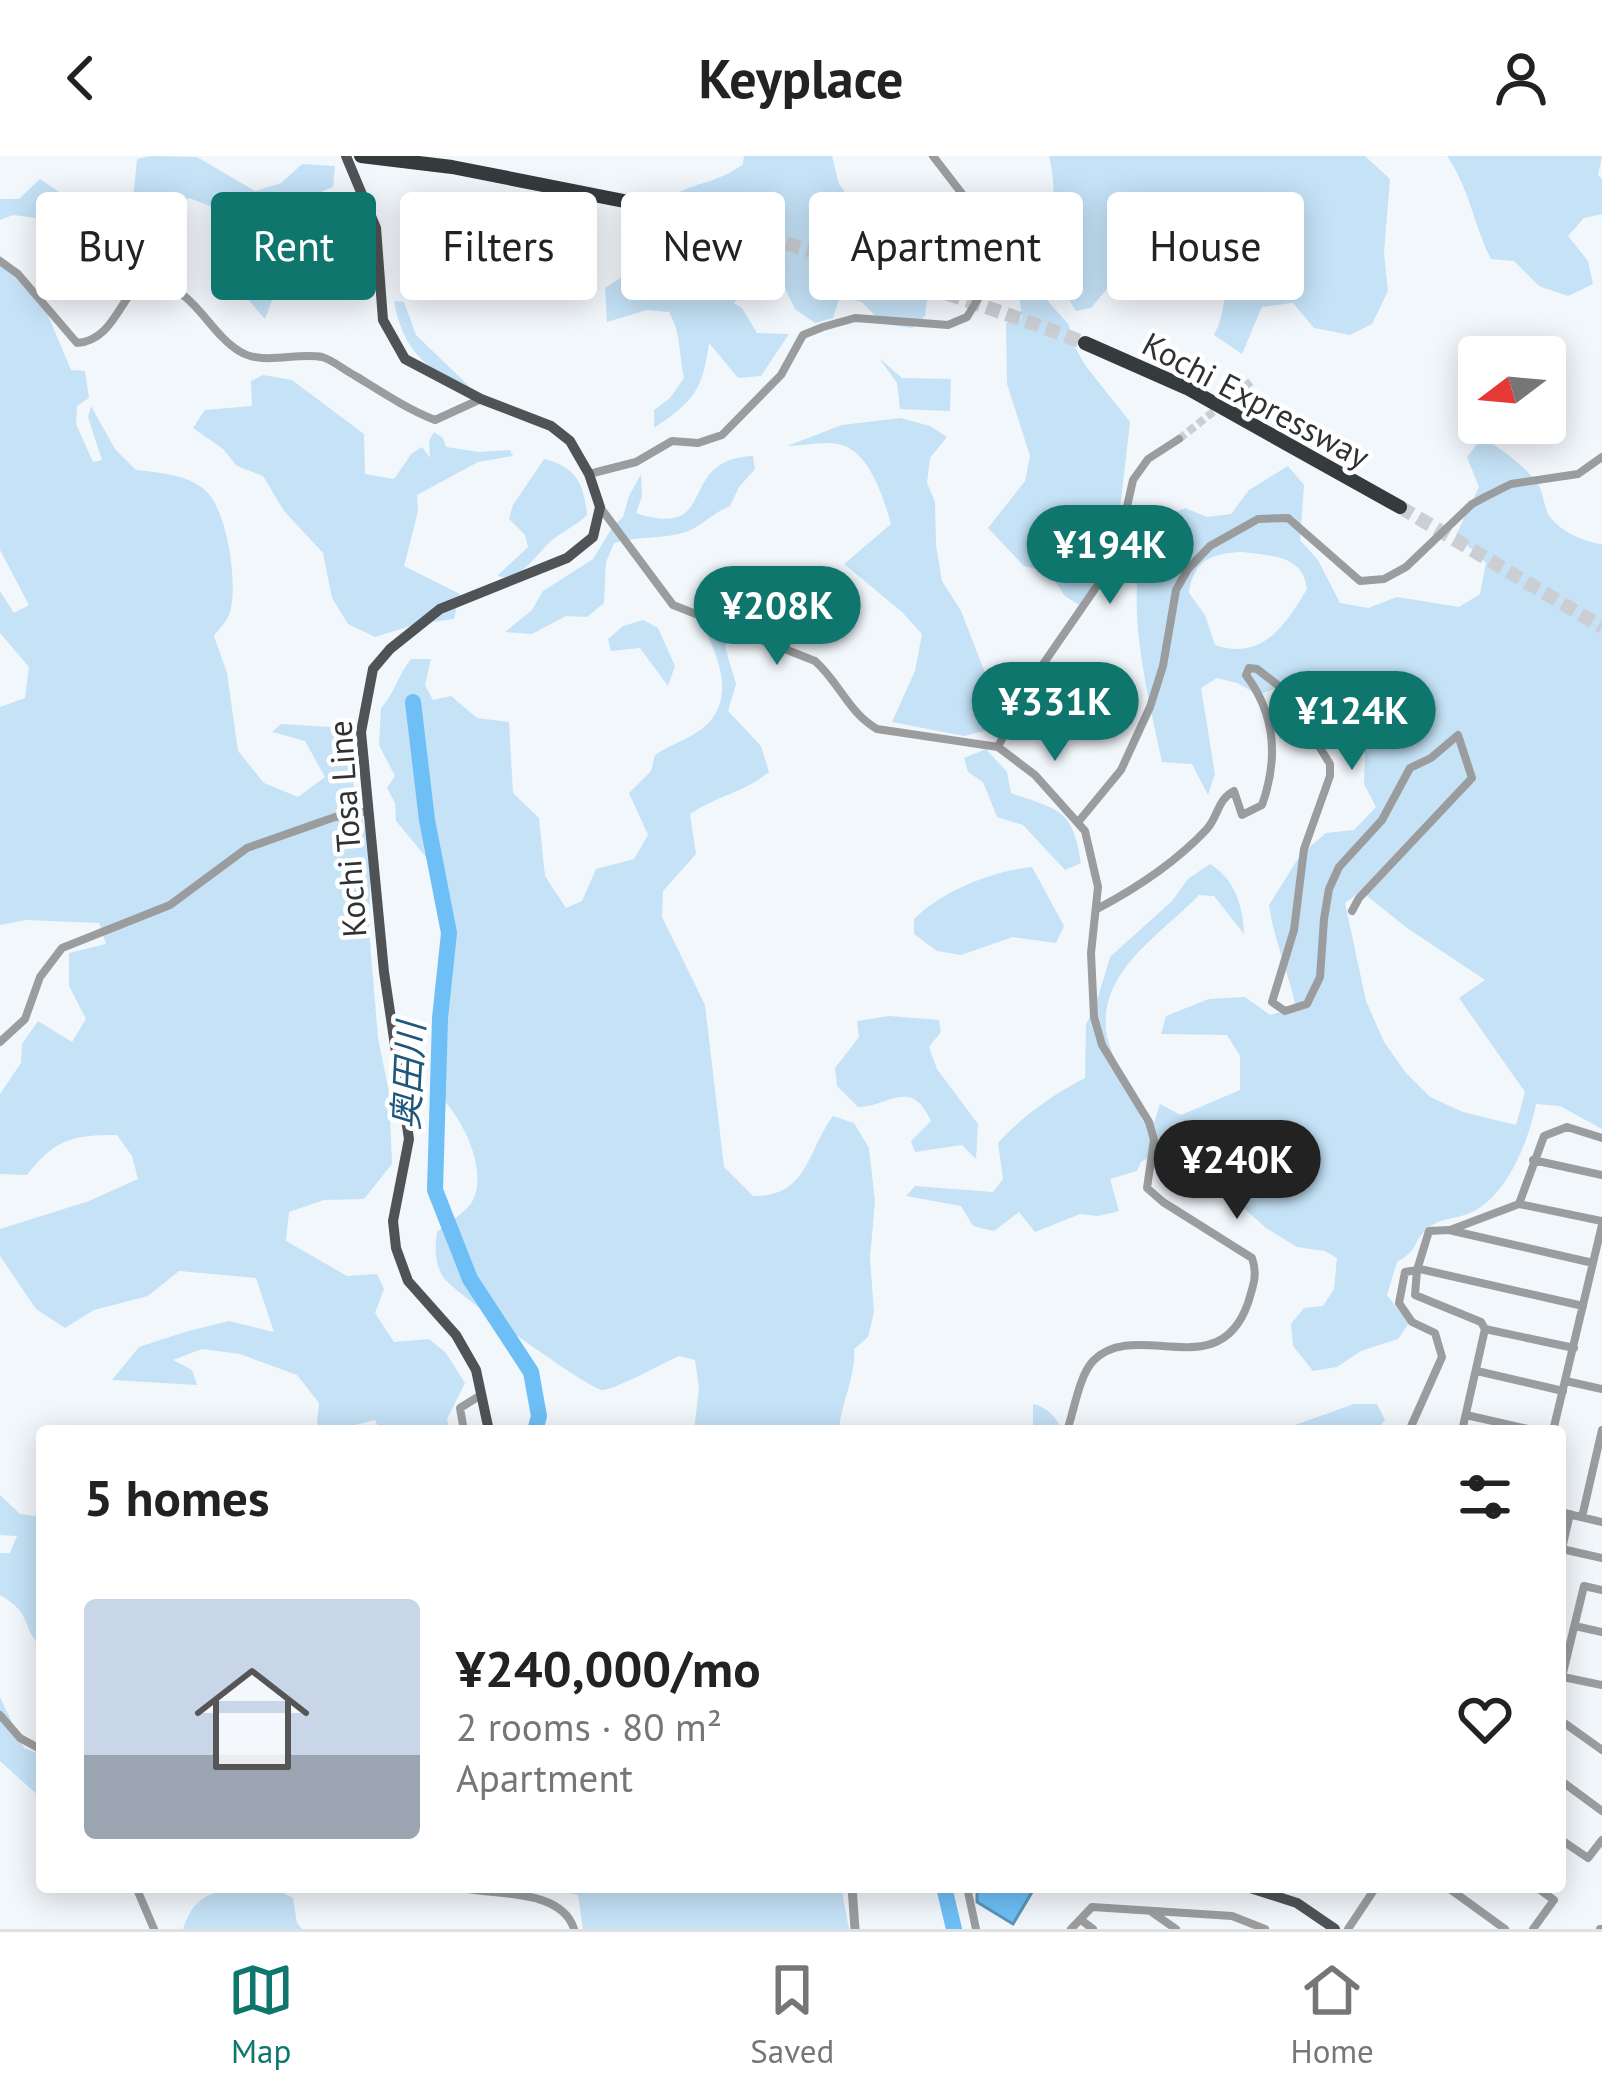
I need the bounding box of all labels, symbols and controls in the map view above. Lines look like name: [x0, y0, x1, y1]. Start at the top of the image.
text: Keyplace: [698, 43, 904, 113]
icon: back: [48, 45, 114, 111]
icon: person: [1488, 45, 1554, 111]
chip: Buy: [36, 192, 187, 300]
chip: Rent: [211, 192, 376, 300]
chip: Filters: [400, 192, 597, 300]
chip: New: [621, 192, 785, 300]
chip: Apartment: [809, 192, 1083, 300]
chip: House: [1107, 192, 1304, 300]
street label: Kochi Expressway: [1135, 322, 1378, 478]
north arrow: [1458, 336, 1566, 444]
map controls: [1458, 336, 1566, 444]
pin: ¥194K: [1026, 505, 1194, 607]
text: ¥194K: [1054, 518, 1166, 569]
pin: ¥208K: [693, 566, 861, 668]
text: ¥208K: [721, 579, 833, 630]
pin: ¥331K: [971, 662, 1139, 764]
pin: ¥124K: [1268, 671, 1436, 773]
text: ¥331K: [999, 675, 1111, 726]
text: ¥124K: [1296, 684, 1408, 735]
street label: Kochi Tosa Line: [317, 719, 376, 939]
water label: 奥田川: [381, 1017, 434, 1131]
pin: ¥240K: [1153, 1120, 1321, 1222]
text: ¥240K: [1181, 1133, 1293, 1184]
text: 5 homes: [84, 1464, 270, 1530]
icon: filters: [1452, 1464, 1518, 1530]
text: ¥240,000/mo: [456, 1635, 761, 1701]
icon: home: [180, 1647, 324, 1791]
icon: heart: [1452, 1686, 1518, 1752]
text: 2 rooms · 80 m²: [456, 1701, 722, 1752]
text: Apartment: [456, 1752, 633, 1803]
tab: Map: [228, 1957, 294, 2072]
tab: Saved: [750, 1957, 834, 2072]
tab: Home: [1290, 1957, 1374, 2072]

